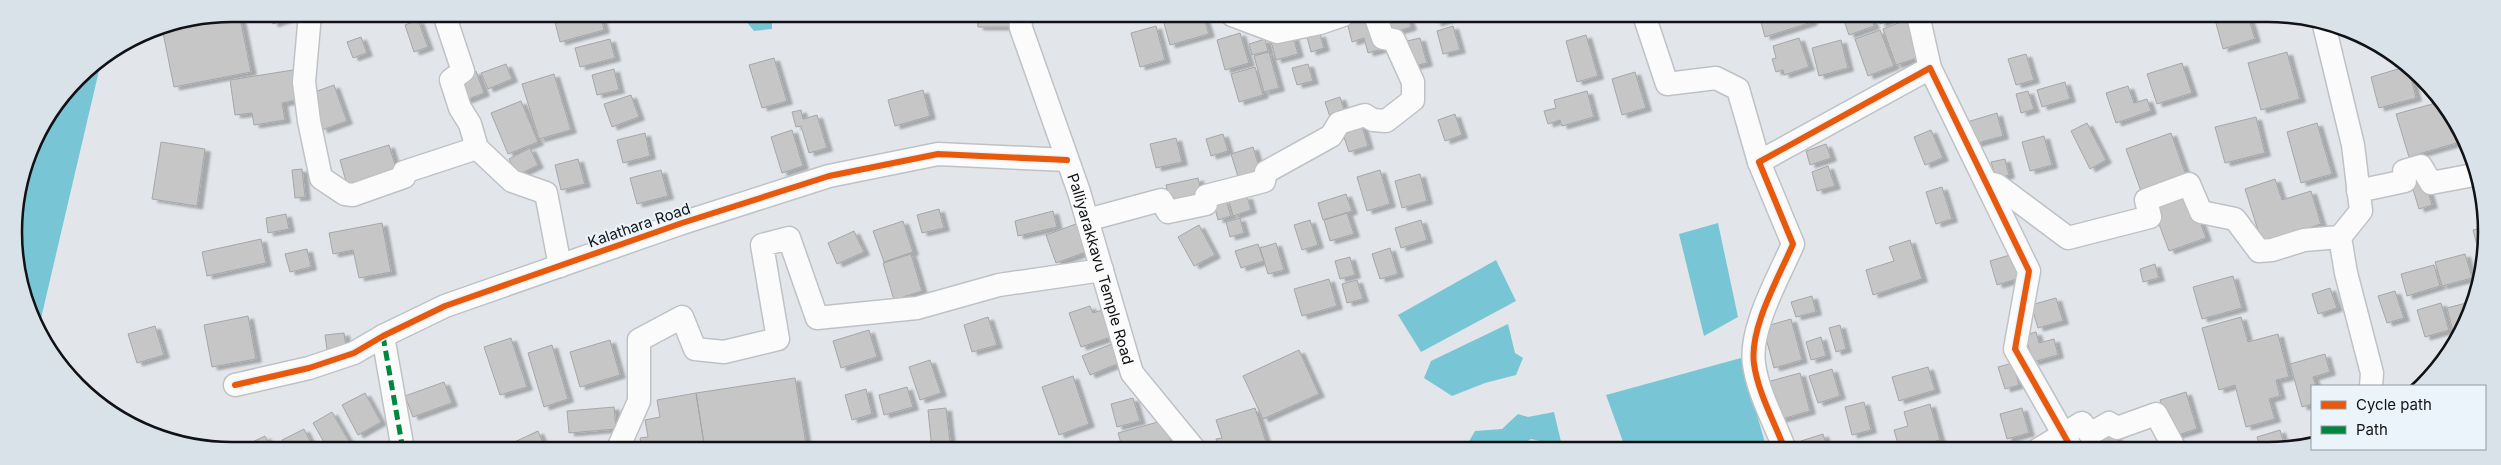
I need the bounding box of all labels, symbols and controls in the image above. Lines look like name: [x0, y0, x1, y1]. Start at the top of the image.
street label: Palliyarakkavu Temple Road: [1064, 171, 1138, 367]
street label: Kalathara Road: [585, 199, 693, 251]
legend: [2311, 385, 2486, 450]
text: Cycle path: [2356, 395, 2432, 414]
text: Path: [2356, 420, 2388, 439]

